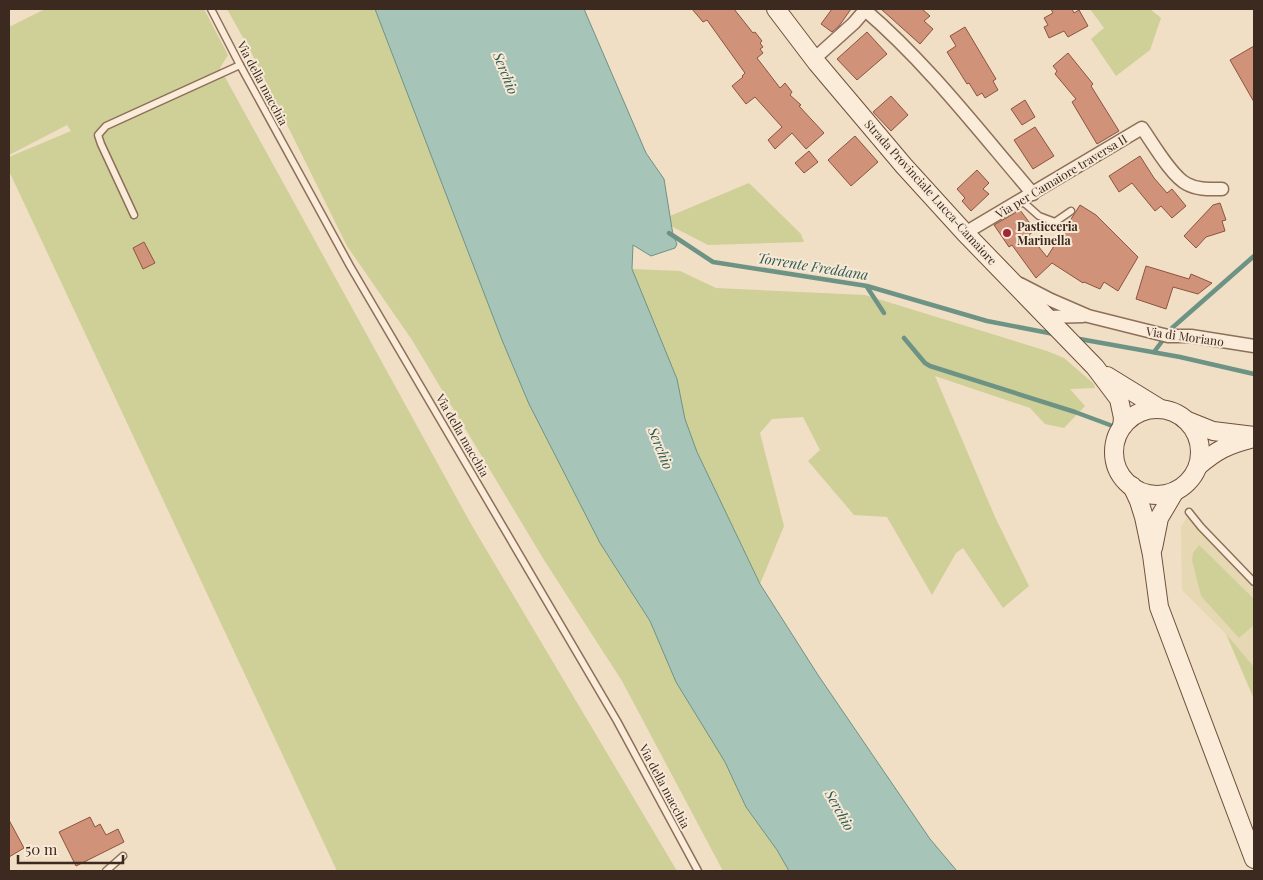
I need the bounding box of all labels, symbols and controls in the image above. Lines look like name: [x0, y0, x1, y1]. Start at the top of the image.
street label: Via della macchia: [234, 37, 292, 128]
water label: Serchio: [489, 48, 523, 97]
street label: Strada Provinciale Lucca-Camaiore: [861, 116, 1001, 268]
street label: Via per Camaiore traversa II: [991, 130, 1130, 222]
place label: Pasticceria Marinella: [1017, 218, 1079, 248]
marker: Pasticceria Marinella: [1001, 227, 1013, 239]
water label: Torrente Freddana: [756, 248, 870, 284]
street label: Via di Moriano: [1144, 322, 1225, 349]
street label: Via della macchia: [432, 390, 493, 479]
water label: Serchio: [644, 423, 678, 472]
street label: Via della macchia: [636, 740, 694, 831]
water label: Serchio: [821, 785, 859, 834]
scale bar: [18, 832, 122, 864]
text: 50 m: [25, 839, 58, 859]

